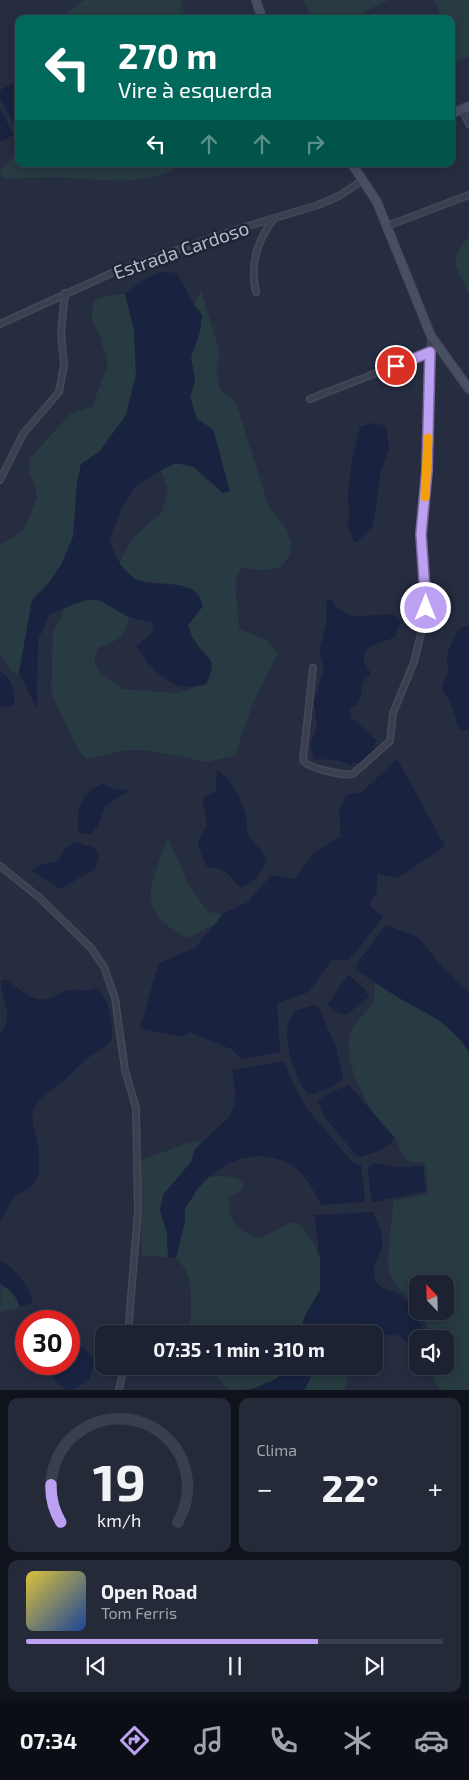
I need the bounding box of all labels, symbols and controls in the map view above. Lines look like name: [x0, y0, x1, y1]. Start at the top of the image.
text: 270 m: [118, 34, 217, 76]
icon: left: [35, 35, 100, 100]
text: Vire à esquerda: [118, 76, 272, 102]
icon: left: [142, 130, 170, 158]
icon: ahead: [195, 130, 223, 158]
icon: ahead: [248, 130, 276, 158]
icon: right: [301, 130, 329, 158]
street label: Estrada Cardoso: [110, 216, 252, 284]
pin: [375, 345, 417, 387]
icon: arrive: [382, 352, 410, 380]
position arrow: [399, 581, 451, 633]
north arrow: [409, 1275, 454, 1320]
map controls: [409, 1275, 454, 1375]
speed limit sign: 30: [15, 1310, 80, 1375]
button: sound: [409, 1330, 454, 1375]
text: 07:35 · 1 min · 310 m: [153, 1338, 325, 1361]
text: Clima: [257, 1440, 297, 1459]
text: 19: [93, 1449, 146, 1511]
text: 22°: [322, 1464, 379, 1510]
text: −: [257, 1471, 273, 1505]
text: +: [428, 1471, 443, 1505]
text: km/h: [97, 1509, 141, 1531]
text: Open Road: [101, 1580, 197, 1603]
text: Tom Ferris: [101, 1603, 177, 1622]
icon: previous: [82, 1652, 110, 1680]
icon: pause: [221, 1652, 249, 1680]
icon: next: [360, 1652, 388, 1680]
icon: directions: [117, 1723, 152, 1758]
icon: music: [191, 1723, 226, 1758]
icon: phone: [266, 1723, 301, 1758]
icon: climate: [340, 1723, 375, 1758]
icon: car: [414, 1723, 449, 1758]
text: 07:34: [20, 1727, 77, 1753]

